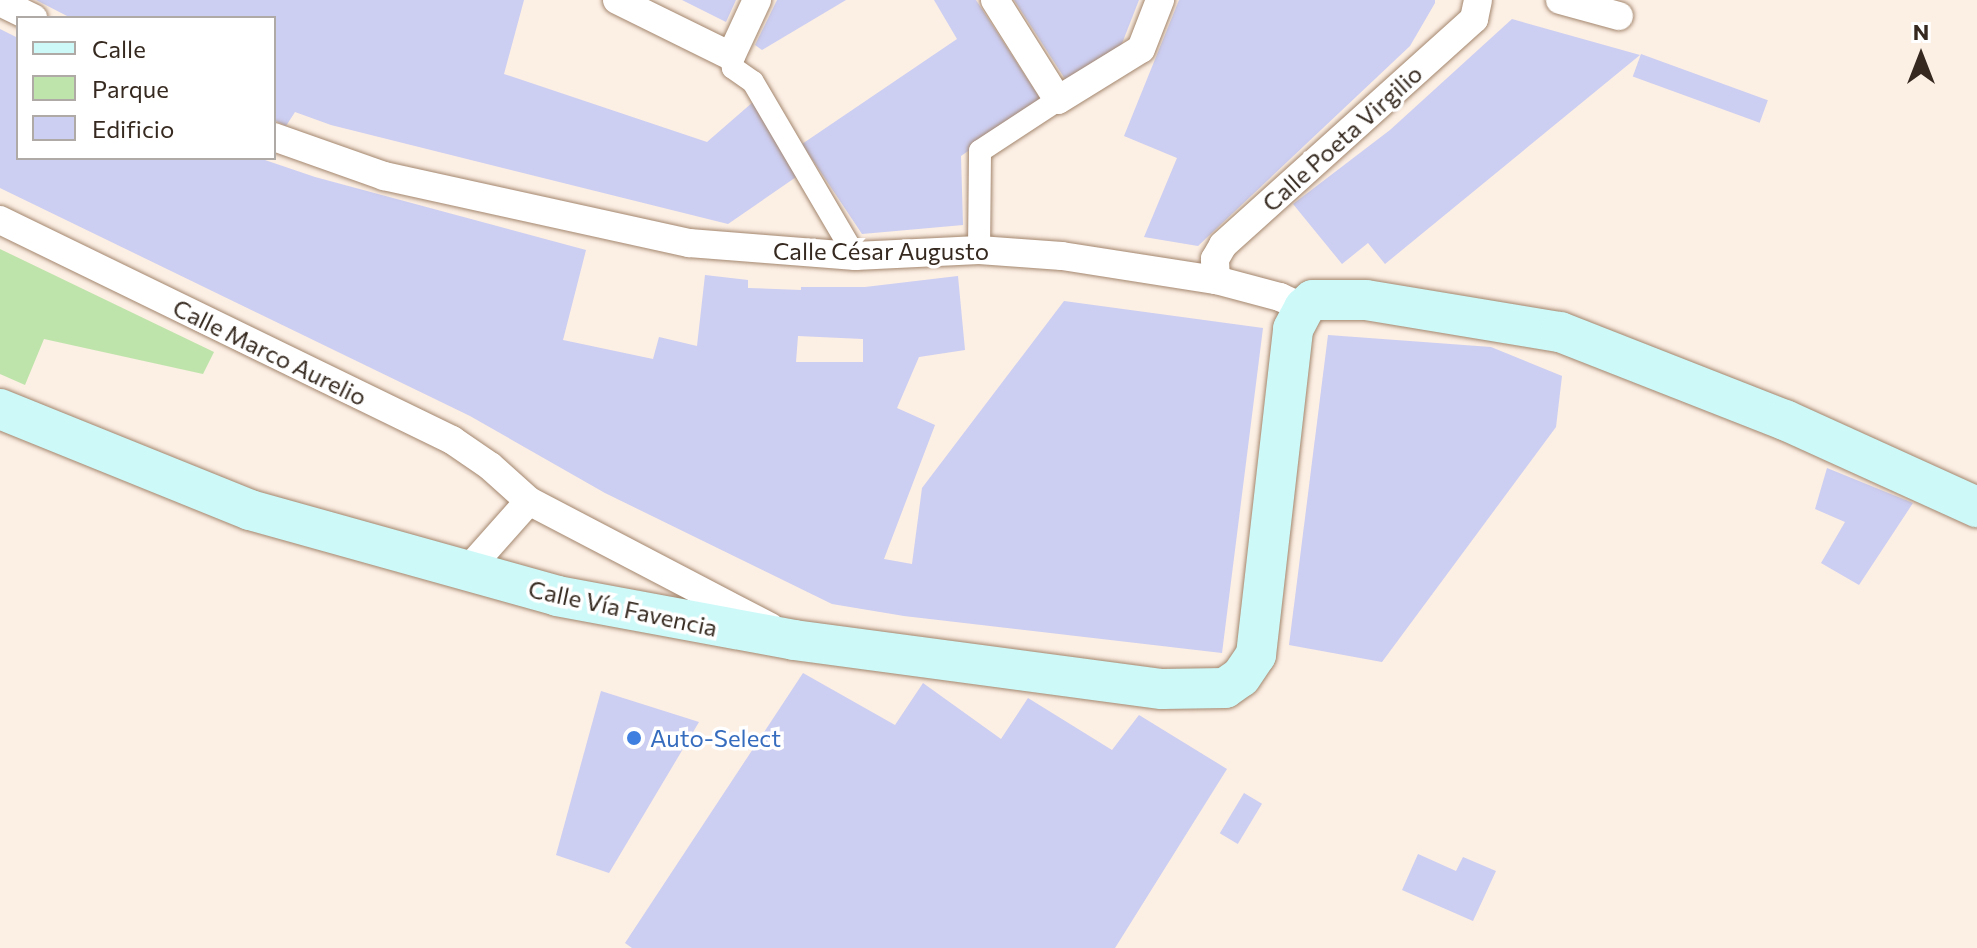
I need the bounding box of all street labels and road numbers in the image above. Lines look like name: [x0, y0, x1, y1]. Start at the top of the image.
street label: Calle Poeta Virgilio: [1256, 59, 1428, 217]
street label: Calle César Augusto: [773, 237, 989, 265]
street label: Calle Marco Aurelio: [168, 293, 372, 411]
street label: Calle Vía Favencia: [526, 574, 720, 642]

